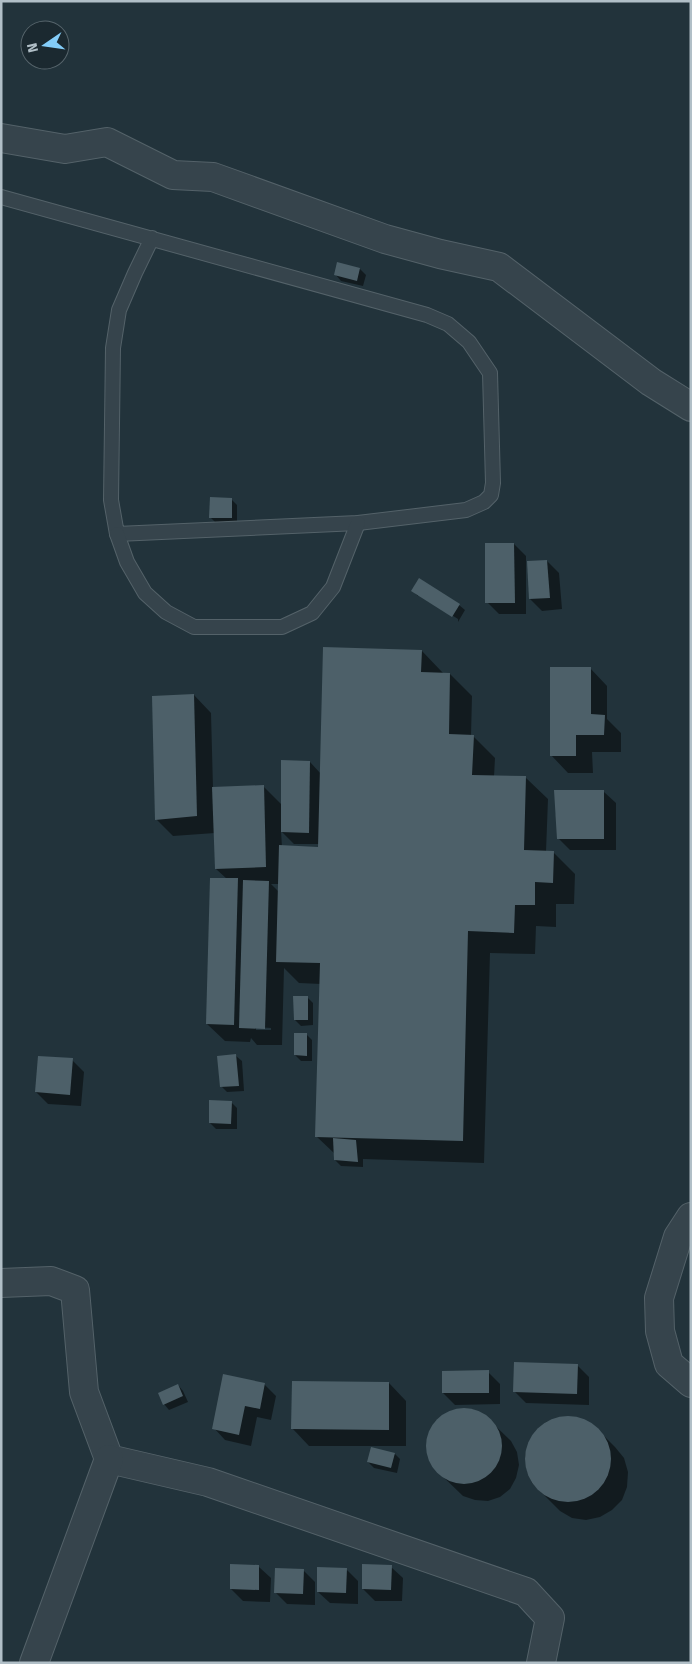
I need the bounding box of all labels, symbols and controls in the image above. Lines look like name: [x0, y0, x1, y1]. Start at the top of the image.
north arrow: [20, 20, 70, 70]
text: N: [23, 41, 42, 54]

